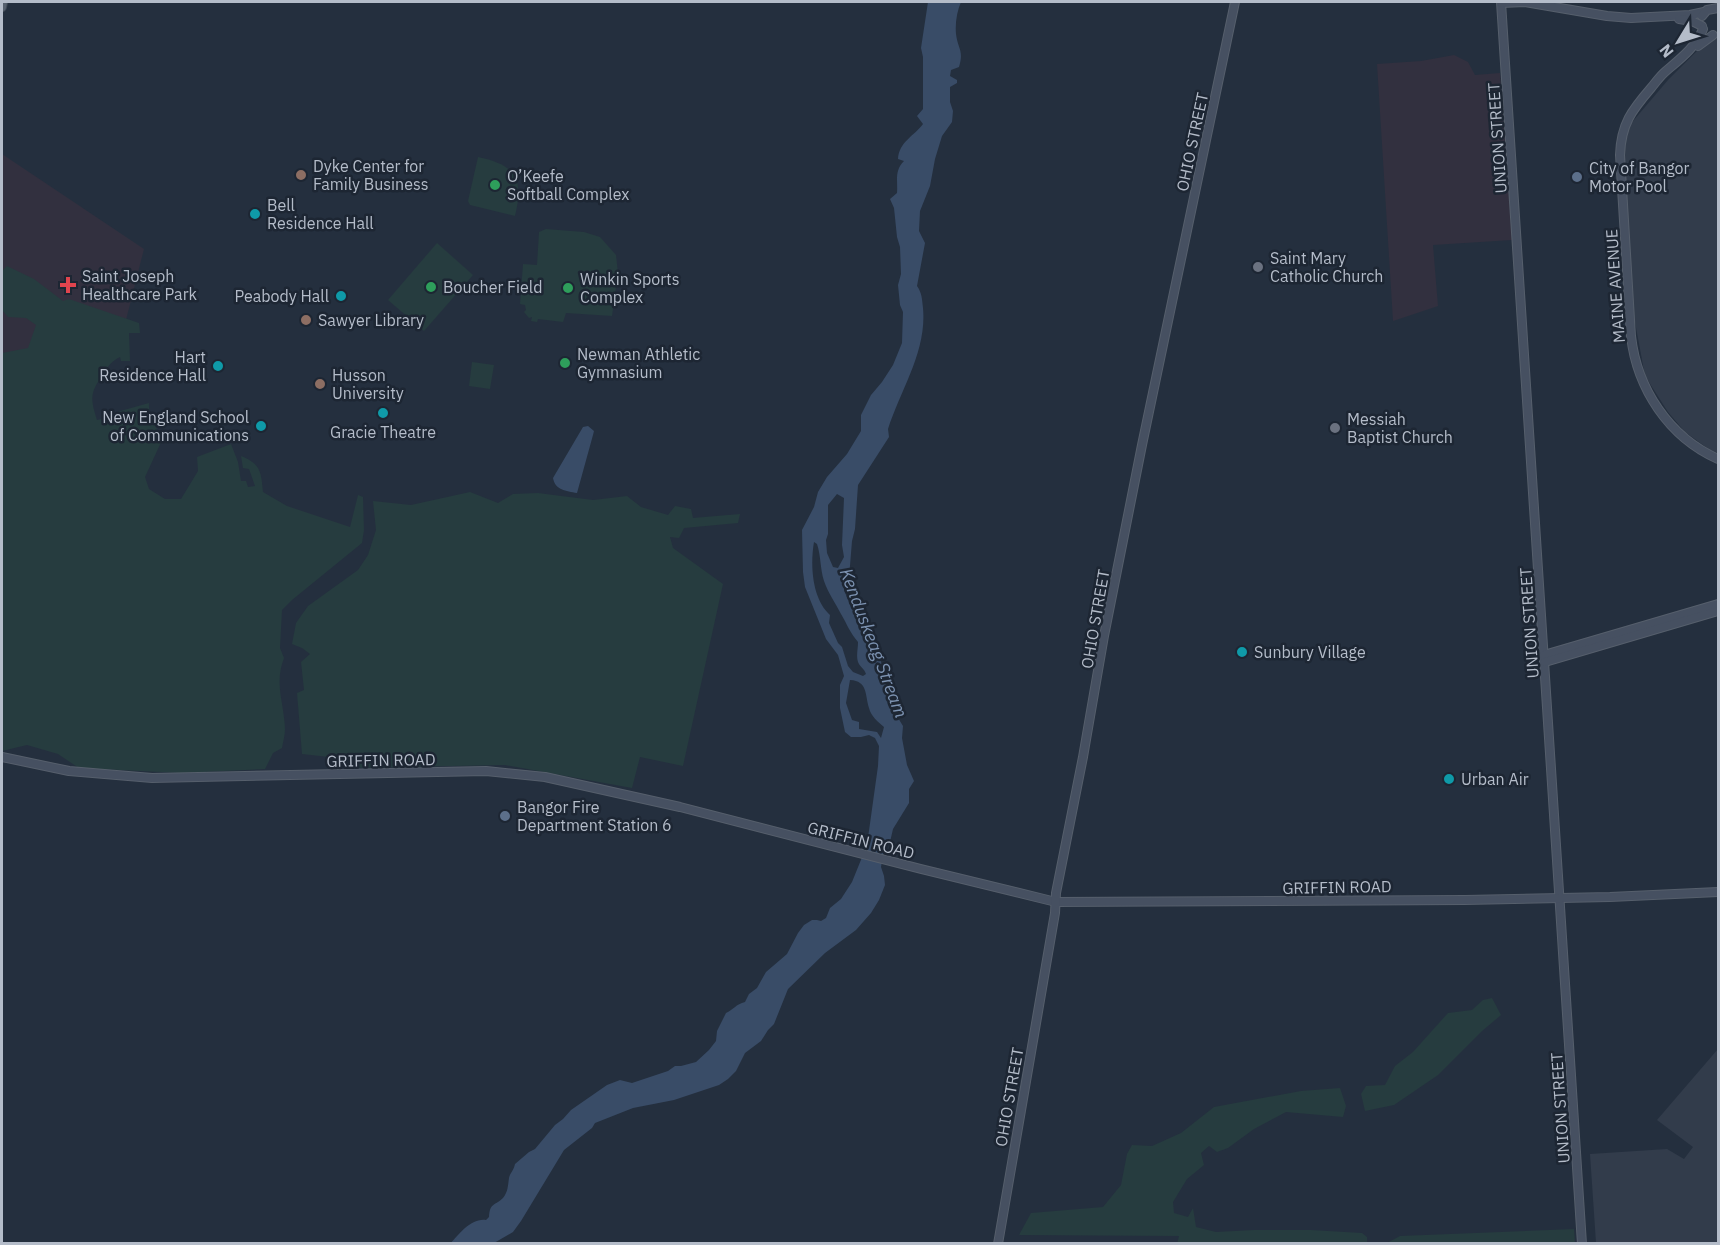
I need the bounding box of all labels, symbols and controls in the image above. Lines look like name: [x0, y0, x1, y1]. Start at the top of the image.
north arrow: [1648, 12, 1708, 72]
text: N: [1655, 41, 1678, 62]
street label: UNION STREET: [1483, 82, 1511, 194]
street label: OHIO STREET: [1172, 91, 1212, 193]
place label: Dyke Center for Family Business: [313, 156, 428, 194]
place label: City of Bangor Motor Pool: [1589, 158, 1690, 196]
place label: O’Keefe Softball Complex: [507, 166, 629, 204]
marker: Dyke Center for Family Business: [294, 168, 308, 182]
marker: City of Bangor Motor Pool: [1570, 170, 1584, 184]
marker: O’Keefe Softball Complex: [488, 178, 502, 192]
place label: Bell Residence Hall: [267, 195, 374, 233]
marker: Bell Residence Hall: [248, 207, 262, 221]
street label: MAINE AVENUE: [1601, 228, 1629, 344]
place label: Saint Mary Catholic Church: [1270, 248, 1383, 286]
marker: Saint Mary Catholic Church: [1251, 260, 1265, 274]
place label: Saint Joseph Healthcare Park: [82, 266, 198, 304]
place label: Winkin Sports Complex: [580, 269, 680, 307]
marker: Saint Joseph Healthcare Park: [59, 276, 77, 294]
place label: Boucher Field: [443, 277, 542, 297]
marker: Boucher Field: [424, 280, 438, 294]
marker: Winkin Sports Complex: [561, 281, 575, 295]
place label: Peabody Hall: [235, 286, 329, 306]
marker: Peabody Hall: [334, 289, 348, 303]
place label: Sawyer Library: [318, 310, 424, 330]
marker: Sawyer Library: [299, 313, 313, 327]
place label: Newman Athletic Gymnasium: [577, 344, 700, 382]
place label: Hart Residence Hall: [99, 347, 206, 385]
marker: Newman Athletic Gymnasium: [558, 356, 572, 370]
marker: Hart Residence Hall: [211, 359, 225, 373]
place label: Husson University: [332, 365, 404, 403]
marker: Husson University: [313, 377, 327, 391]
marker: Gracie Theatre: [376, 406, 390, 420]
place label: New England School of Communications: [102, 407, 249, 445]
place label: Messiah Baptist Church: [1347, 409, 1453, 447]
marker: New England School of Communications: [254, 419, 268, 433]
marker: Messiah Baptist Church: [1328, 421, 1342, 435]
place label: Gracie Theatre: [330, 422, 436, 442]
water label: Kenduskeag Stream: [835, 565, 913, 721]
street label: UNION STREET: [1515, 567, 1543, 679]
street label: OHIO STREET: [1076, 568, 1114, 670]
place label: Sunbury Village: [1254, 642, 1366, 662]
marker: Sunbury Village: [1235, 645, 1249, 659]
street label: GRIFFIN ROAD: [326, 749, 436, 771]
place label: Urban Air: [1461, 769, 1529, 789]
marker: Urban Air: [1442, 772, 1456, 786]
place label: Bangor Fire Department Station 6: [517, 797, 672, 835]
marker: Bangor Fire Department Station 6: [498, 809, 512, 823]
street label: GRIFFIN ROAD: [806, 817, 916, 863]
street label: GRIFFIN ROAD: [1282, 876, 1392, 898]
street label: OHIO STREET: [990, 1046, 1028, 1148]
street label: UNION STREET: [1546, 1052, 1574, 1164]

